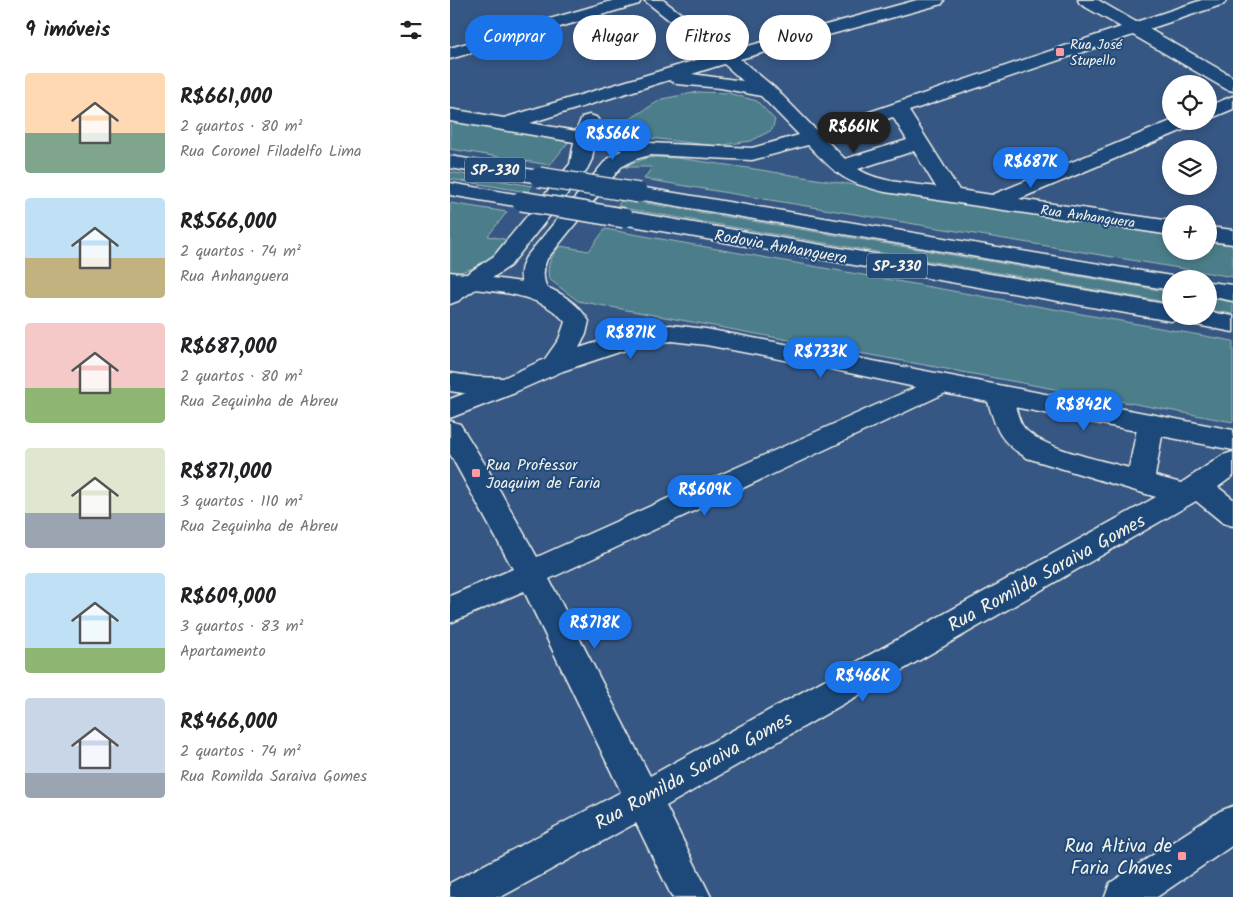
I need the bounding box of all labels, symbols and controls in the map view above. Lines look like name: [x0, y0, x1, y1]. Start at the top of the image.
text: 9 imóveis: [25, 14, 110, 47]
chip: Comprar: [465, 15, 563, 60]
chip: Alugar: [573, 15, 656, 60]
chip: Filtros: [666, 15, 749, 60]
chip: Novo: [759, 15, 831, 60]
icon: filters: [397, 16, 425, 44]
place label: Rua José Stupello: [1070, 34, 1123, 72]
marker: Rua José Stupello: [1054, 46, 1066, 58]
map controls: [1162, 75, 1217, 325]
button: locate: [1162, 75, 1217, 130]
text: R$661,000: [180, 81, 272, 114]
icon: home: [65, 93, 125, 153]
pin: R$661K: [813, 112, 895, 154]
text: 2 quartos · 80 m²: [180, 114, 302, 139]
text: R$661K: [829, 115, 879, 140]
pin: R$566K: [572, 119, 654, 161]
text: R$566K: [586, 122, 640, 147]
text: Rua Coronel Filadelfo Lima: [180, 139, 362, 164]
button: layers: [1162, 140, 1217, 195]
pin: R$687K: [990, 146, 1072, 189]
text: R$687K: [1004, 150, 1058, 175]
road number: SP-330: [465, 158, 525, 182]
street label: Rua Anhanguera: [1039, 199, 1137, 235]
button: +: [1162, 205, 1217, 260]
text: R$566,000: [180, 206, 276, 239]
icon: home: [65, 218, 125, 278]
street label: Rodovia Anhanguera: [712, 223, 849, 271]
text: 2 quartos · 74 m²: [180, 239, 301, 264]
road number: SP-330: [867, 254, 927, 278]
text: Rua Anhanguera: [180, 264, 289, 289]
button: −: [1162, 270, 1217, 325]
pin: R$871K: [590, 318, 672, 360]
text: R$871K: [606, 321, 656, 346]
text: R$687,000: [180, 331, 277, 364]
pin: R$733K: [780, 336, 862, 379]
text: R$733K: [794, 340, 848, 365]
icon: home: [65, 343, 125, 403]
text: 2 quartos · 80 m²: [180, 364, 302, 389]
text: Rua Zequinha de Abreu: [180, 389, 338, 414]
pin: R$842K: [1043, 390, 1125, 432]
text: R$842K: [1056, 393, 1112, 418]
place label: Rua Professor Joaquim de Faria: [486, 453, 601, 496]
text: R$871,000: [180, 456, 272, 489]
marker: Rua Professor Joaquim de Faria: [470, 467, 482, 479]
icon: home: [65, 468, 125, 528]
pin: R$609K: [664, 474, 746, 517]
text: R$609K: [678, 478, 732, 503]
text: 3 quartos · 110 m²: [180, 489, 303, 514]
street label: Rua Romilda Saraiva Gomes: [943, 507, 1151, 641]
text: Rua Zequinha de Abreu: [180, 514, 338, 539]
text: R$609,000: [180, 581, 276, 614]
icon: home: [65, 593, 125, 653]
pin: R$718K: [554, 608, 636, 650]
text: R$718K: [570, 611, 620, 636]
text: 3 quartos · 83 m²: [180, 614, 303, 639]
text: Apartamento: [180, 639, 266, 664]
pin: R$466K: [822, 660, 904, 703]
text: R$466K: [836, 664, 890, 689]
street label: Rua Romilda Saraiva Gomes: [590, 705, 798, 839]
text: R$466,000: [180, 706, 277, 739]
icon: home: [65, 718, 125, 778]
text: 2 quartos · 74 m²: [180, 739, 301, 764]
text: Rua Romilda Saraiva Gomes: [180, 764, 367, 789]
place label: Rua Altiva de Faria Chaves: [1065, 832, 1172, 884]
marker: Rua Altiva de Faria Chaves: [1176, 850, 1188, 862]

